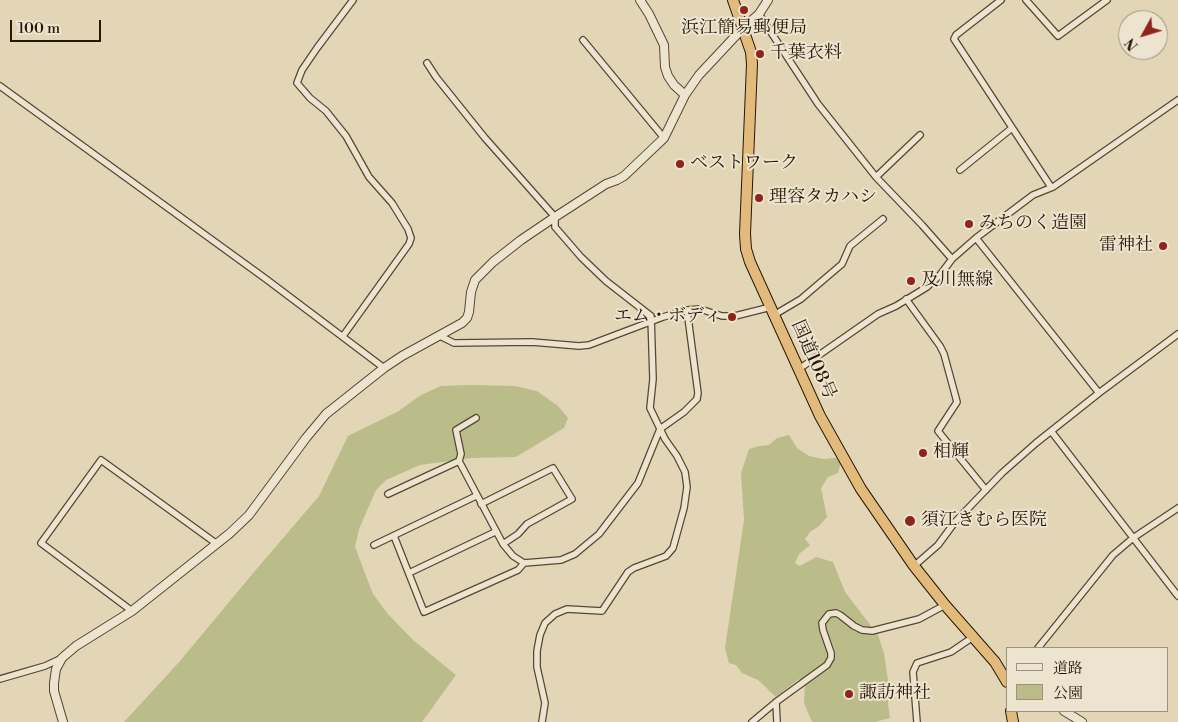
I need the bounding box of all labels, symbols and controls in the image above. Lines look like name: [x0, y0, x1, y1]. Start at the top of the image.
marker: 浜江簡易郵便局: [738, 4, 750, 16]
scale bar: [12, 10, 104, 42]
north arrow: [1118, 10, 1168, 60]
place label: 浜江簡易郵便局: [681, 18, 807, 40]
text: 100 m: [18, 19, 60, 38]
text: N: [1122, 34, 1143, 54]
place label: 千葉衣料: [770, 43, 842, 65]
marker: 千葉衣料: [754, 48, 766, 60]
place label: ベストワーク: [690, 153, 798, 175]
marker: ベストワーク: [674, 158, 686, 170]
place label: 理容タカハシ: [769, 187, 877, 209]
marker: 理容タカハシ: [753, 192, 765, 204]
place label: みちのく造園: [979, 213, 1087, 235]
marker: みちのく造園: [963, 218, 975, 230]
place label: 雷神社: [1099, 235, 1153, 257]
marker: 雷神社: [1157, 240, 1169, 252]
place label: 及川無線: [921, 270, 993, 292]
marker: 及川無線: [905, 275, 917, 287]
place label: エム・ボディ: [614, 306, 722, 328]
marker: エム・ボディ: [726, 311, 738, 323]
street label: 国道108号: [786, 317, 840, 403]
place label: 相輝: [933, 442, 969, 464]
marker: 相輝: [917, 447, 929, 459]
place label: 須江きむら医院: [921, 510, 1047, 532]
marker: 須江きむら医院: [903, 514, 917, 528]
legend: [1006, 647, 1168, 712]
text: 道路: [1053, 659, 1083, 678]
place label: 諏訪神社: [859, 683, 931, 705]
text: 公園: [1053, 684, 1083, 703]
marker: 諏訪神社: [843, 688, 855, 700]

